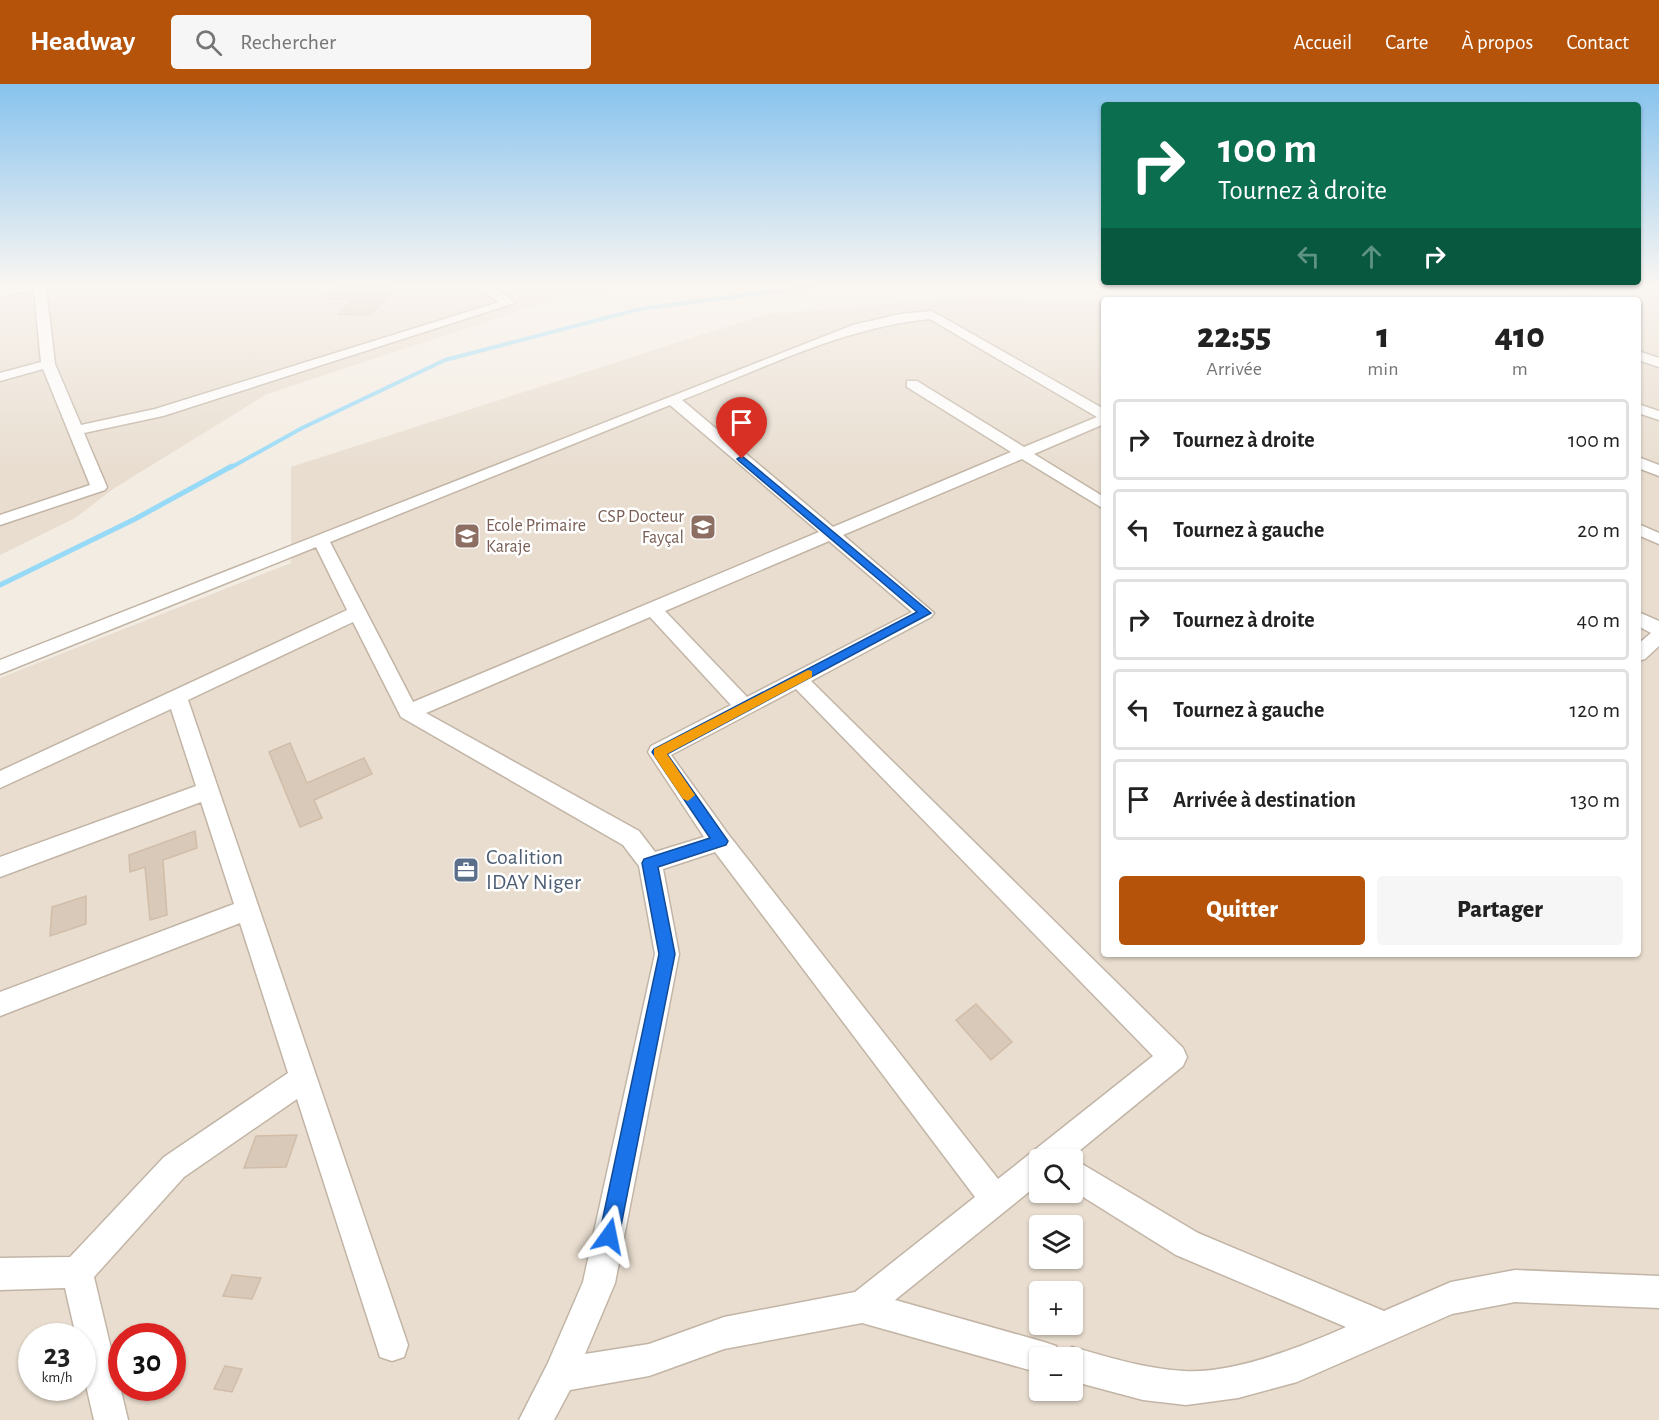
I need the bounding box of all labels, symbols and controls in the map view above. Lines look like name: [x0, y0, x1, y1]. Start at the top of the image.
search box: [171, 15, 591, 69]
icon: search: [192, 26, 225, 59]
text: Headway: [30, 28, 135, 56]
text: Rechercher: [240, 31, 336, 53]
text: Accueil: [1294, 32, 1352, 53]
text: Carte: [1385, 32, 1428, 53]
text: À propos: [1461, 32, 1533, 53]
text: Contact: [1566, 32, 1629, 53]
icon: right: [1119, 126, 1197, 204]
text: 100 m: [1218, 128, 1317, 170]
text: Tournez à droite: [1218, 177, 1387, 204]
icon: left: [1292, 240, 1325, 273]
icon: ahead: [1355, 240, 1388, 273]
icon: right: [1418, 240, 1451, 273]
text: 22:55: [1197, 318, 1271, 354]
text: 1: [1376, 318, 1390, 354]
text: 410: [1495, 318, 1545, 354]
text: Arrivée: [1206, 359, 1262, 379]
text: min: [1367, 359, 1399, 379]
text: m: [1512, 359, 1528, 379]
pin: [716, 397, 767, 459]
icon: arrive: [725, 406, 758, 439]
icon: right: [1122, 423, 1155, 456]
text: Tournez à droite: [1173, 429, 1315, 451]
text: 100 m: [1568, 429, 1620, 451]
place label: CSP Docteur Fayçal: [598, 508, 684, 547]
school or university icon: CSP Docteur Fayçal: [688, 512, 718, 542]
icon: left: [1122, 513, 1155, 546]
place label: Ecole Primaire Karaje: [486, 517, 586, 556]
text: Tournez à gauche: [1173, 519, 1324, 541]
text: 20 m: [1577, 519, 1620, 541]
school or university icon: Ecole Primaire Karaje: [452, 521, 482, 551]
icon: right: [1122, 603, 1155, 636]
text: Tournez à droite: [1173, 609, 1315, 631]
text: 40 m: [1577, 609, 1620, 631]
icon: left: [1122, 693, 1155, 726]
text: Tournez à gauche: [1173, 699, 1324, 721]
text: 120 m: [1570, 699, 1620, 721]
icon: arrive: [1122, 783, 1155, 816]
text: Arrivée à destination: [1173, 789, 1356, 811]
text: 130 m: [1571, 789, 1620, 811]
place label: Coalition IDAY Niger: [486, 846, 581, 893]
office icon: Coalition IDAY Niger: [451, 855, 481, 885]
button: Quitter: [1119, 876, 1365, 945]
button: Partager: [1377, 876, 1623, 945]
map controls: [1029, 1149, 1083, 1401]
button: search: [1029, 1149, 1083, 1203]
position arrow: [577, 1204, 641, 1268]
button: layers: [1029, 1215, 1083, 1269]
button: +: [1029, 1281, 1083, 1335]
speed limit sign: 30: [108, 1323, 186, 1401]
text: 23: [43, 1340, 71, 1370]
button: −: [1029, 1347, 1083, 1401]
text: km/h: [42, 1370, 72, 1385]

